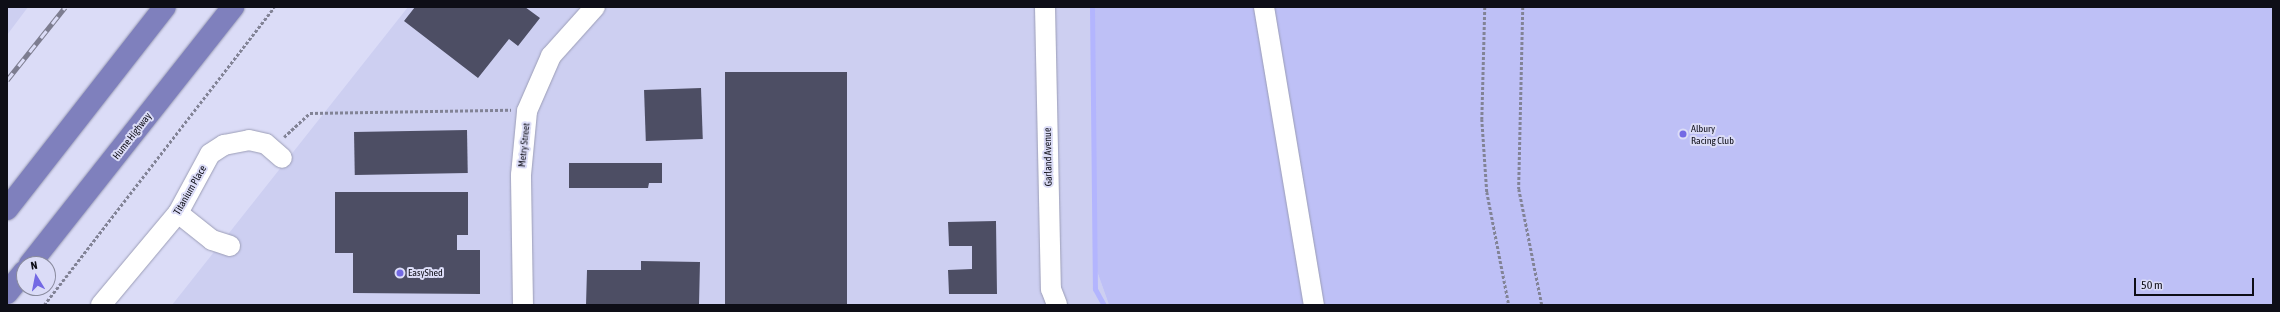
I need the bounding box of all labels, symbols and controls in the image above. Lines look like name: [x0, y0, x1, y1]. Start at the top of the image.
street label: Hume Highway: [110, 110, 154, 162]
street label: Metry Street: [516, 122, 532, 168]
place label: Albury Racing Club: [1691, 122, 1734, 146]
street label: Garland Avenue: [1041, 127, 1055, 187]
marker: Albury Racing Club: [1678, 129, 1688, 139]
street label: Titanium Place: [171, 163, 209, 217]
north arrow: [16, 256, 56, 296]
text: N: [30, 259, 38, 272]
place label: EasyShed: [408, 267, 443, 279]
marker: EasyShed: [395, 268, 405, 278]
scale bar: [2136, 270, 2256, 296]
text: 50 m: [2141, 278, 2163, 292]

